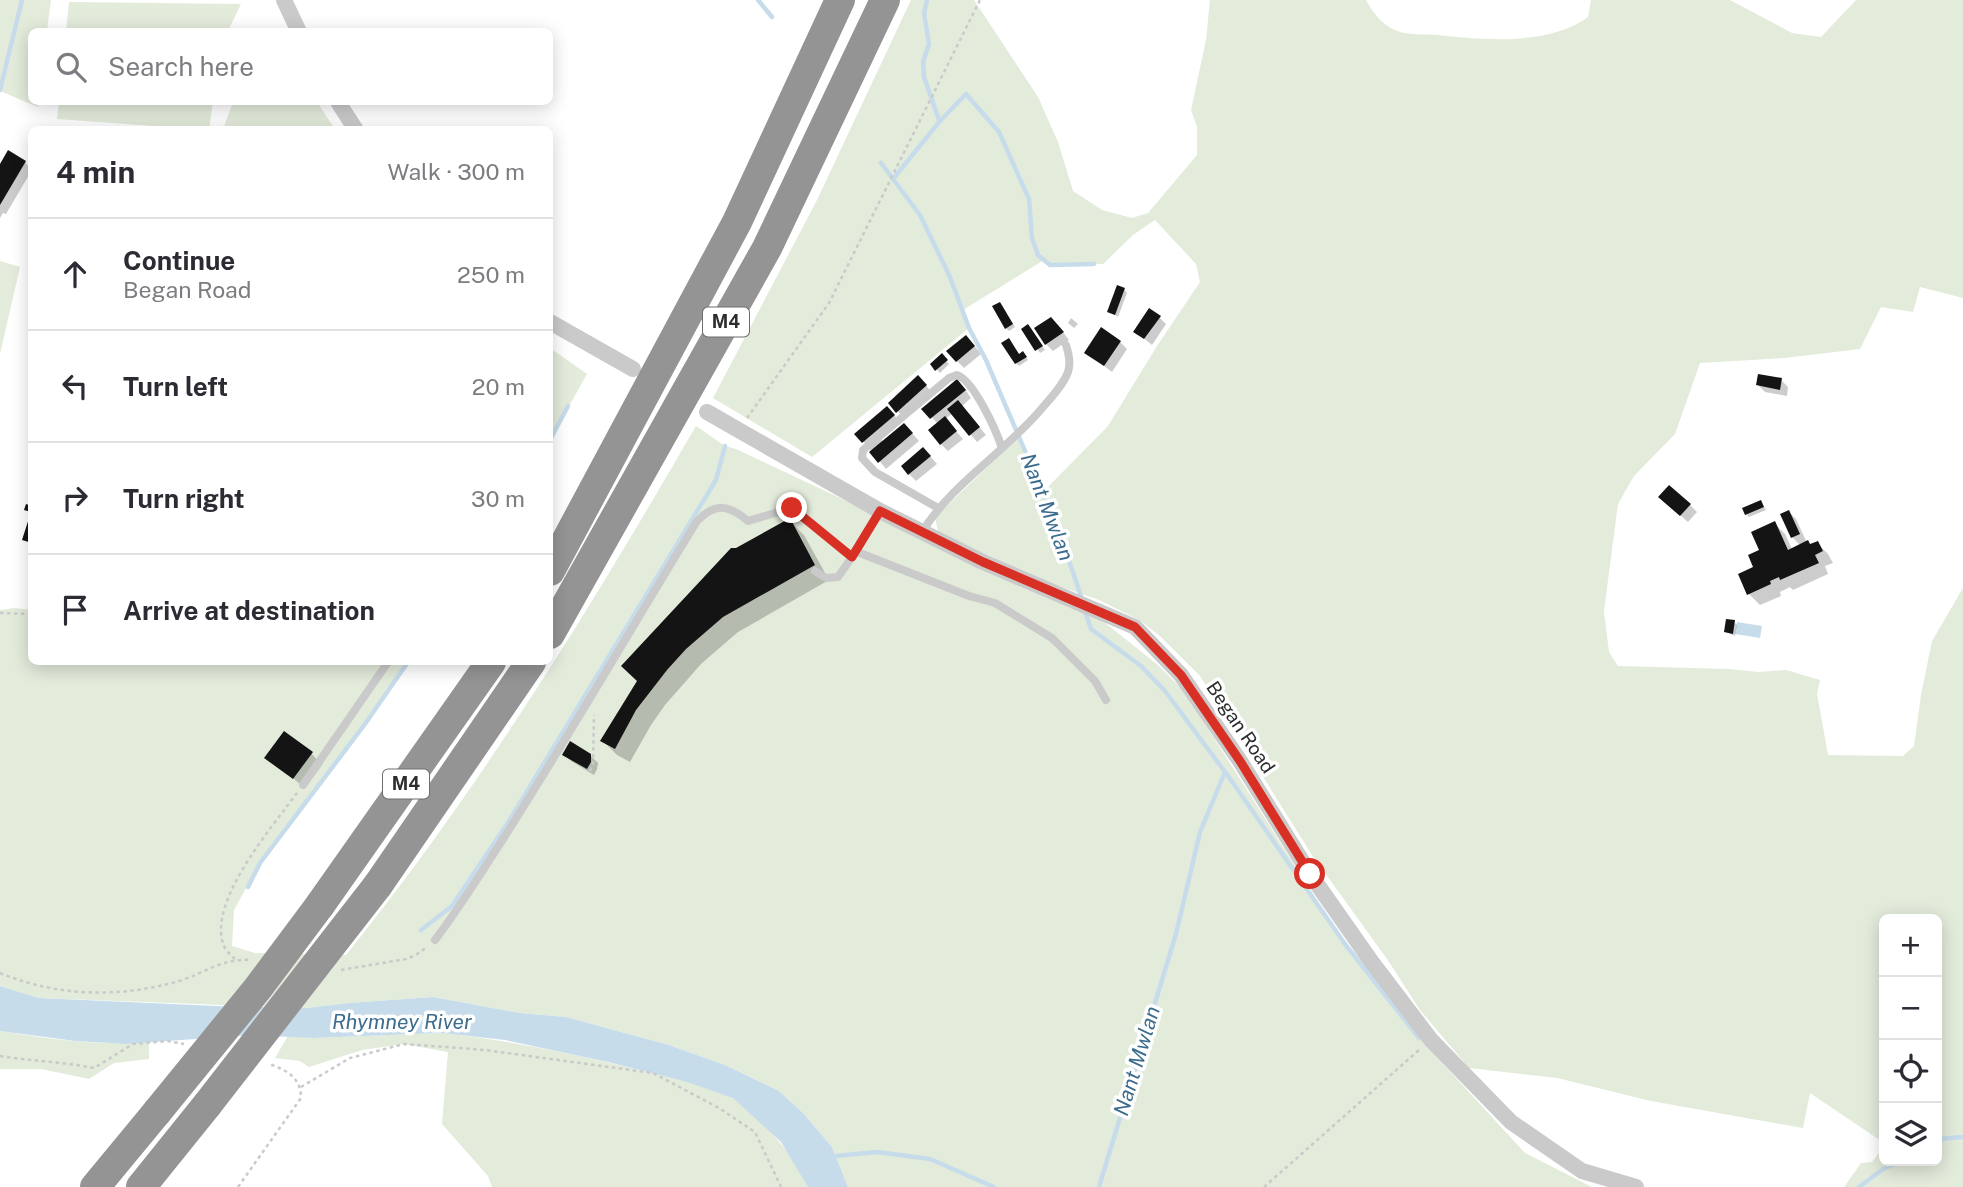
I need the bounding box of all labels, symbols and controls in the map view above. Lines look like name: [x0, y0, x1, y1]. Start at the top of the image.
search box: [28, 28, 553, 105]
icon: search: [52, 48, 90, 86]
text: Search here: [108, 51, 254, 82]
text: 4 min: [56, 154, 135, 190]
text: Walk · 300 m: [387, 158, 525, 185]
text: Continue: [123, 245, 235, 276]
icon: ahead: [56, 255, 94, 293]
text: 250 m: [457, 261, 525, 288]
text: Began Road: [123, 276, 251, 303]
road number: M4: [703, 308, 749, 336]
icon: left: [56, 367, 94, 405]
text: Turn left: [123, 371, 228, 402]
text: 20 m: [472, 373, 525, 400]
water label: Nant Mwlan: [1016, 449, 1079, 564]
icon: right: [56, 479, 94, 517]
text: Turn right: [123, 483, 245, 514]
text: 30 m: [471, 485, 525, 512]
route end: [776, 492, 807, 523]
icon: arrive: [56, 591, 94, 629]
text: Arrive at destination: [123, 595, 375, 626]
street label: Began Road: [1202, 677, 1280, 777]
road number: M4: [383, 770, 429, 798]
route start: [1294, 858, 1325, 889]
map controls: [1879, 914, 1942, 1166]
button: +: [1879, 914, 1942, 977]
button: −: [1879, 977, 1942, 1040]
water label: Nant Mwlan: [1108, 1003, 1165, 1119]
water label: Rhymney River: [332, 1009, 473, 1034]
button: locate: [1879, 1040, 1942, 1103]
button: layers: [1879, 1103, 1942, 1166]

